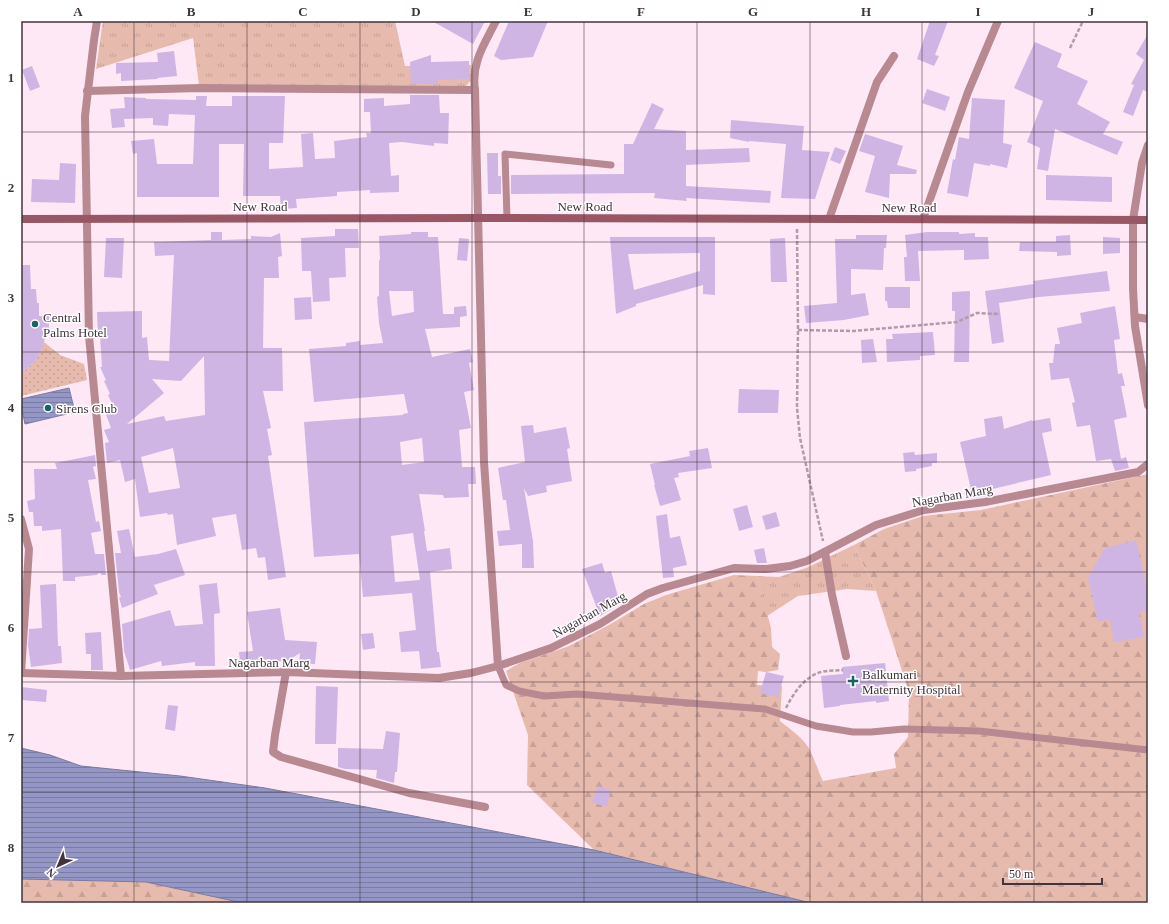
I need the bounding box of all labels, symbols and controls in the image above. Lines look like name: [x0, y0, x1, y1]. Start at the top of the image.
text: A: [73, 4, 83, 19]
text: B: [187, 4, 196, 19]
text: C: [298, 4, 308, 19]
text: D: [411, 4, 421, 19]
text: E: [524, 4, 532, 19]
text: F: [637, 4, 645, 19]
text: G: [748, 4, 758, 19]
text: H: [861, 4, 871, 19]
text: I: [975, 4, 981, 19]
text: J: [1088, 4, 1095, 19]
text: 1: [8, 70, 14, 85]
text: 2: [8, 180, 14, 195]
street label: New Road: [232, 199, 288, 214]
street label: New Road: [557, 199, 613, 214]
street label: New Road: [881, 200, 937, 215]
text: 3: [8, 290, 15, 305]
place label: Central Palms Hotel: [43, 310, 107, 340]
marker: Central Palms Hotel: [30, 319, 40, 329]
text: 4: [8, 400, 15, 415]
place label: Sirens Club: [56, 401, 117, 416]
marker: Sirens Club: [43, 403, 53, 413]
street label: Nagarban Marg: [911, 481, 994, 510]
text: 5: [8, 510, 15, 525]
street label: Nagarban Marg: [550, 588, 629, 641]
text: 6: [8, 620, 15, 635]
street label: Nagarban Marg: [228, 655, 310, 670]
place label: Balkumari Maternity Hospital: [862, 667, 961, 697]
marker: Balkumari Maternity Hospital: [847, 675, 859, 687]
text: 7: [8, 730, 15, 745]
text: 8: [8, 840, 15, 855]
north arrow: [38, 846, 78, 886]
scale bar: [1003, 860, 1102, 886]
text: N: [44, 866, 58, 880]
text: 50 m: [1009, 867, 1034, 881]

